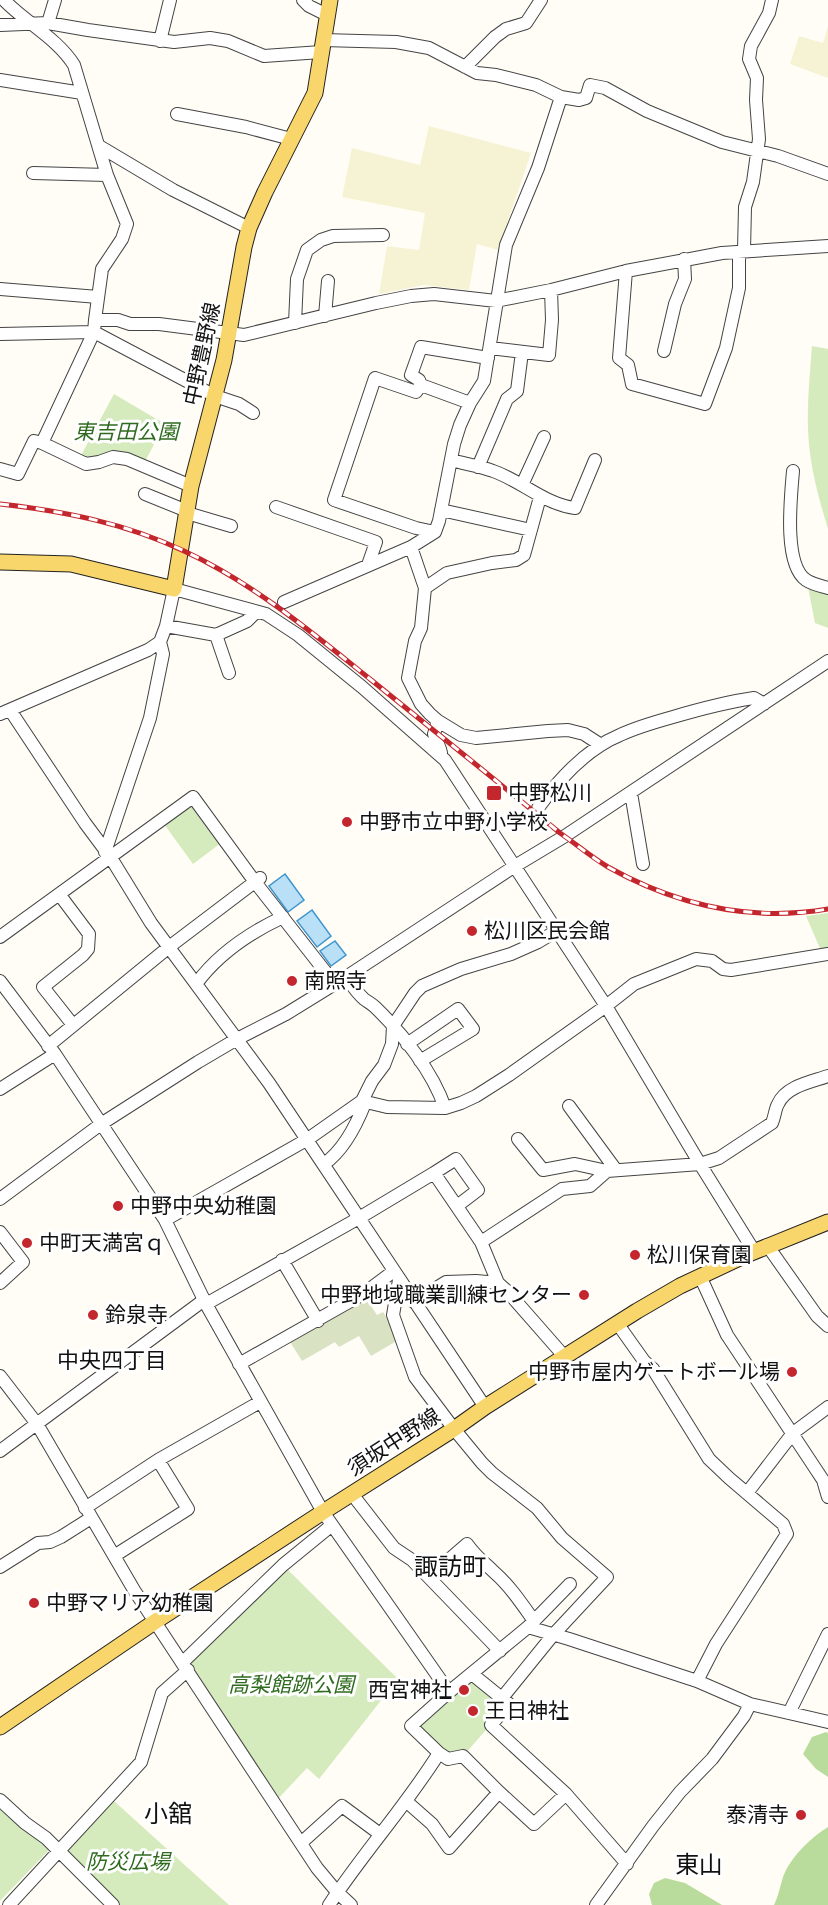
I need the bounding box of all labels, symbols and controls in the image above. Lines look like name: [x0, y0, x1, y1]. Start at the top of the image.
street label: 中野豊野線: [179, 300, 225, 408]
park label: 東吉田公園: [74, 420, 181, 444]
place label: 中野松川: [508, 781, 592, 805]
marker: 中野松川: [485, 784, 503, 802]
place label: 中野市立中野小学校: [359, 810, 548, 834]
marker: 中野市立中野小学校: [340, 815, 354, 829]
place label: 松川区民会館: [484, 919, 610, 943]
marker: 松川区民会館: [465, 924, 479, 938]
place label: 南照寺: [304, 969, 367, 993]
marker: 南照寺: [285, 974, 299, 988]
place label: 中野中央幼稚園: [130, 1194, 277, 1218]
marker: 中野中央幼稚園: [111, 1199, 125, 1213]
place label: 中町天満宮ｑ: [39, 1231, 165, 1255]
marker: 中町天満宮ｑ: [20, 1236, 34, 1250]
place label: 松川保育園: [647, 1243, 752, 1267]
marker: 松川保育園: [628, 1248, 642, 1262]
place label: 中野地域職業訓練センター: [320, 1283, 572, 1307]
marker: 中野地域職業訓練センター: [577, 1288, 591, 1302]
place label: 鈴泉寺: [105, 1303, 168, 1327]
marker: 鈴泉寺: [86, 1308, 100, 1322]
district label: 中央四丁目: [57, 1348, 167, 1373]
place label: 中野市屋内ゲートボール場: [528, 1360, 780, 1384]
marker: 中野市屋内ゲートボール場: [785, 1365, 799, 1379]
street label: 須坂中野線: [343, 1403, 445, 1481]
district label: 諏訪町: [414, 1554, 486, 1580]
place label: 中野マリア幼稚園: [46, 1591, 214, 1615]
marker: 中野マリア幼稚園: [27, 1596, 41, 1610]
park label: 高梨館跡公園: [228, 1673, 357, 1697]
place label: 西宮神社: [368, 1678, 452, 1702]
marker: 西宮神社: [457, 1683, 471, 1697]
place label: 王日神社: [485, 1699, 569, 1723]
marker: 王日神社: [466, 1704, 480, 1718]
district label: 小舘: [144, 1801, 192, 1827]
place label: 泰清寺: [726, 1803, 789, 1827]
marker: 泰清寺: [794, 1808, 808, 1822]
park label: 防災広場: [86, 1850, 172, 1874]
district label: 東山: [675, 1852, 723, 1878]

